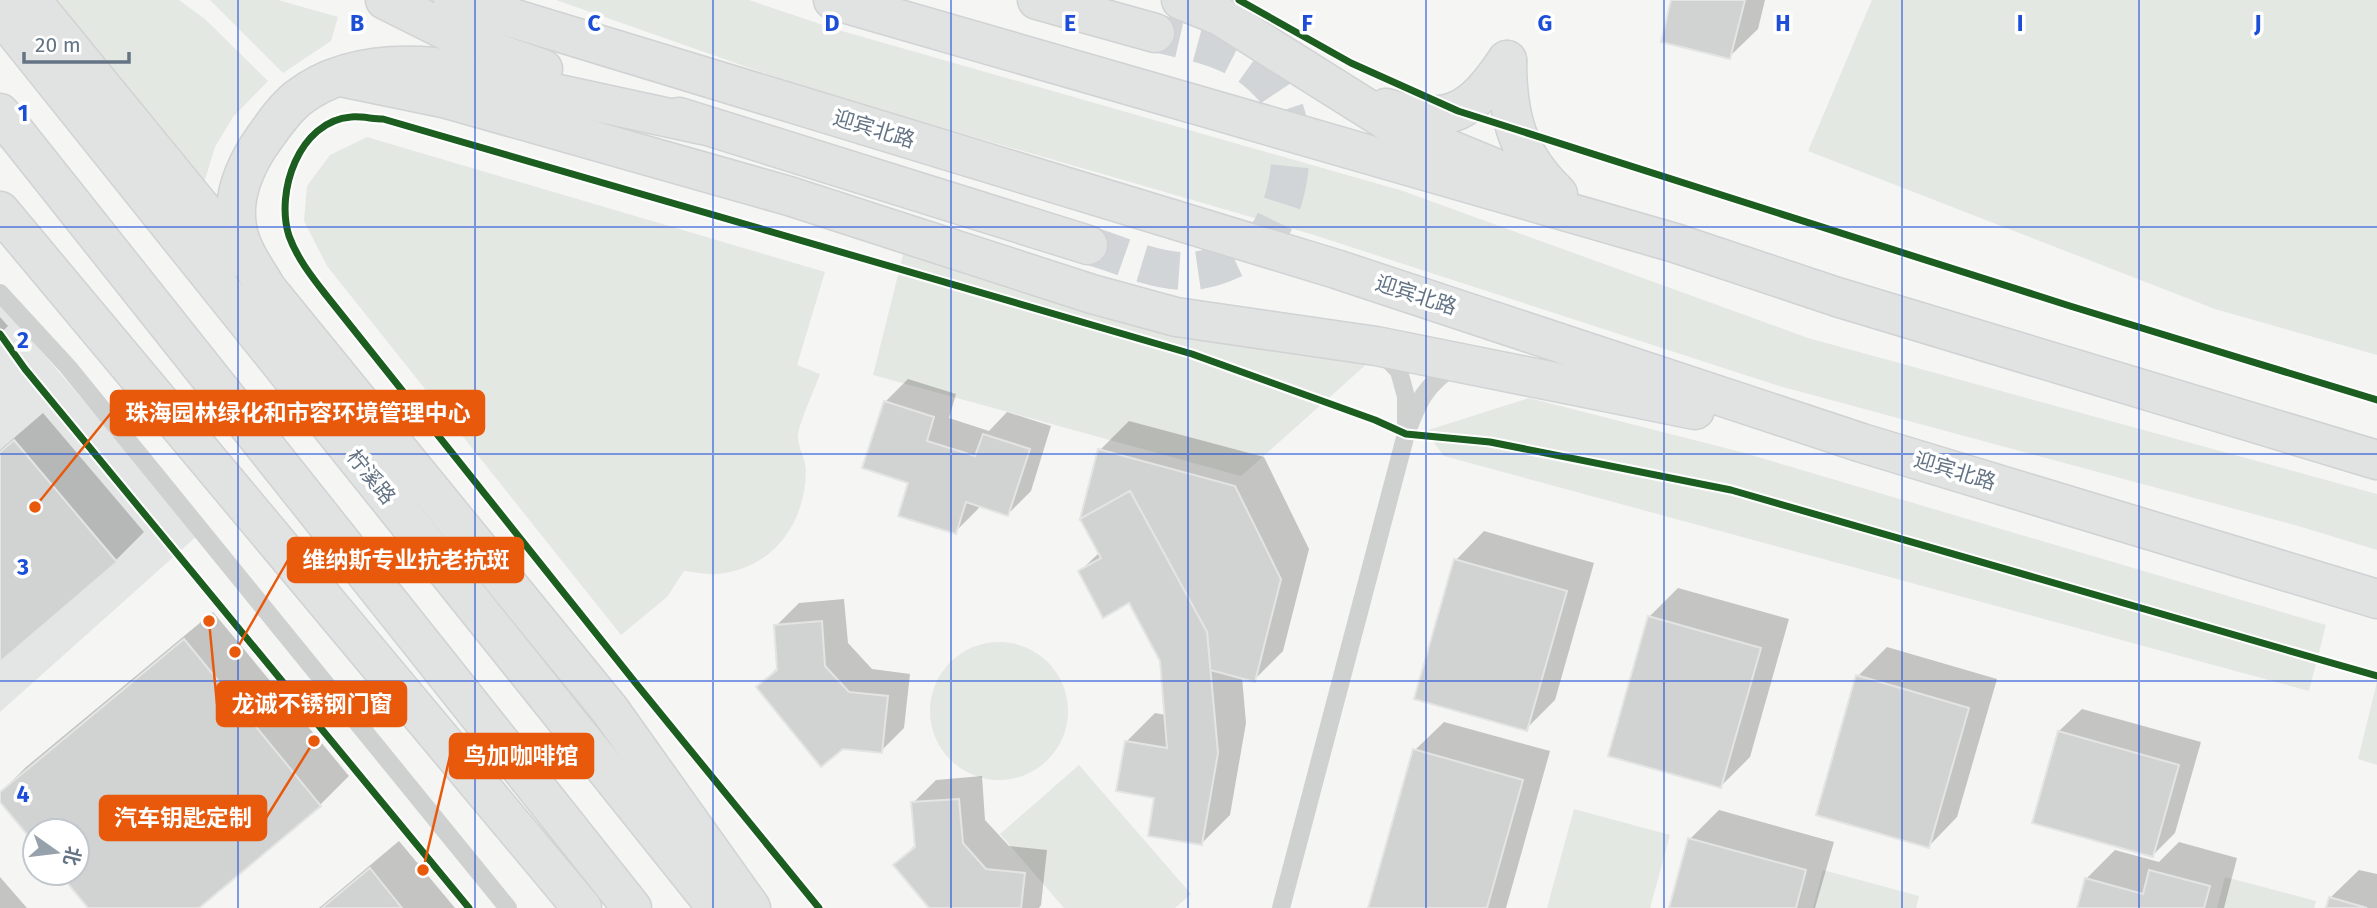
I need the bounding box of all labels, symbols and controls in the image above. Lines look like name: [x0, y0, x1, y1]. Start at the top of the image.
text: B: [350, 9, 364, 37]
text: C: [587, 9, 601, 37]
text: D: [825, 9, 840, 37]
text: E: [1064, 9, 1076, 37]
text: F: [1301, 9, 1313, 37]
text: G: [1538, 9, 1552, 37]
text: H: [1775, 9, 1791, 37]
text: I: [2017, 9, 2023, 37]
text: J: [2253, 9, 2262, 37]
scale bar: [24, 21, 130, 65]
text: 20 m: [35, 32, 81, 58]
text: 1: [18, 99, 28, 127]
street label: 迎宾北路: [830, 104, 918, 154]
street label: 迎宾北路: [1372, 270, 1460, 320]
text: 2: [17, 326, 29, 354]
callout: 珠海园林绿化和市容环境管理中心: [111, 391, 484, 435]
text: 珠海园林绿化和市容环境管理中心: [126, 399, 471, 427]
street label: 柠溪路: [341, 444, 401, 510]
street label: 迎宾北路: [1911, 446, 1999, 496]
callout: 维纳斯专业抗老抗斑: [288, 538, 523, 582]
text: 维纳斯专业抗老抗斑: [303, 546, 510, 574]
text: 3: [16, 553, 29, 581]
callout: 龙诚不锈钢门窗: [217, 682, 406, 726]
text: 龙诚不锈钢门窗: [232, 690, 393, 718]
callout: 鸟加咖啡馆: [450, 734, 593, 778]
text: 鸟加咖啡馆: [464, 742, 579, 770]
text: 4: [17, 780, 30, 808]
callout: 汽车钥匙定制: [100, 796, 266, 840]
text: 汽车钥匙定制: [114, 804, 252, 832]
north arrow: [21, 817, 91, 887]
text: 北: [59, 844, 85, 868]

